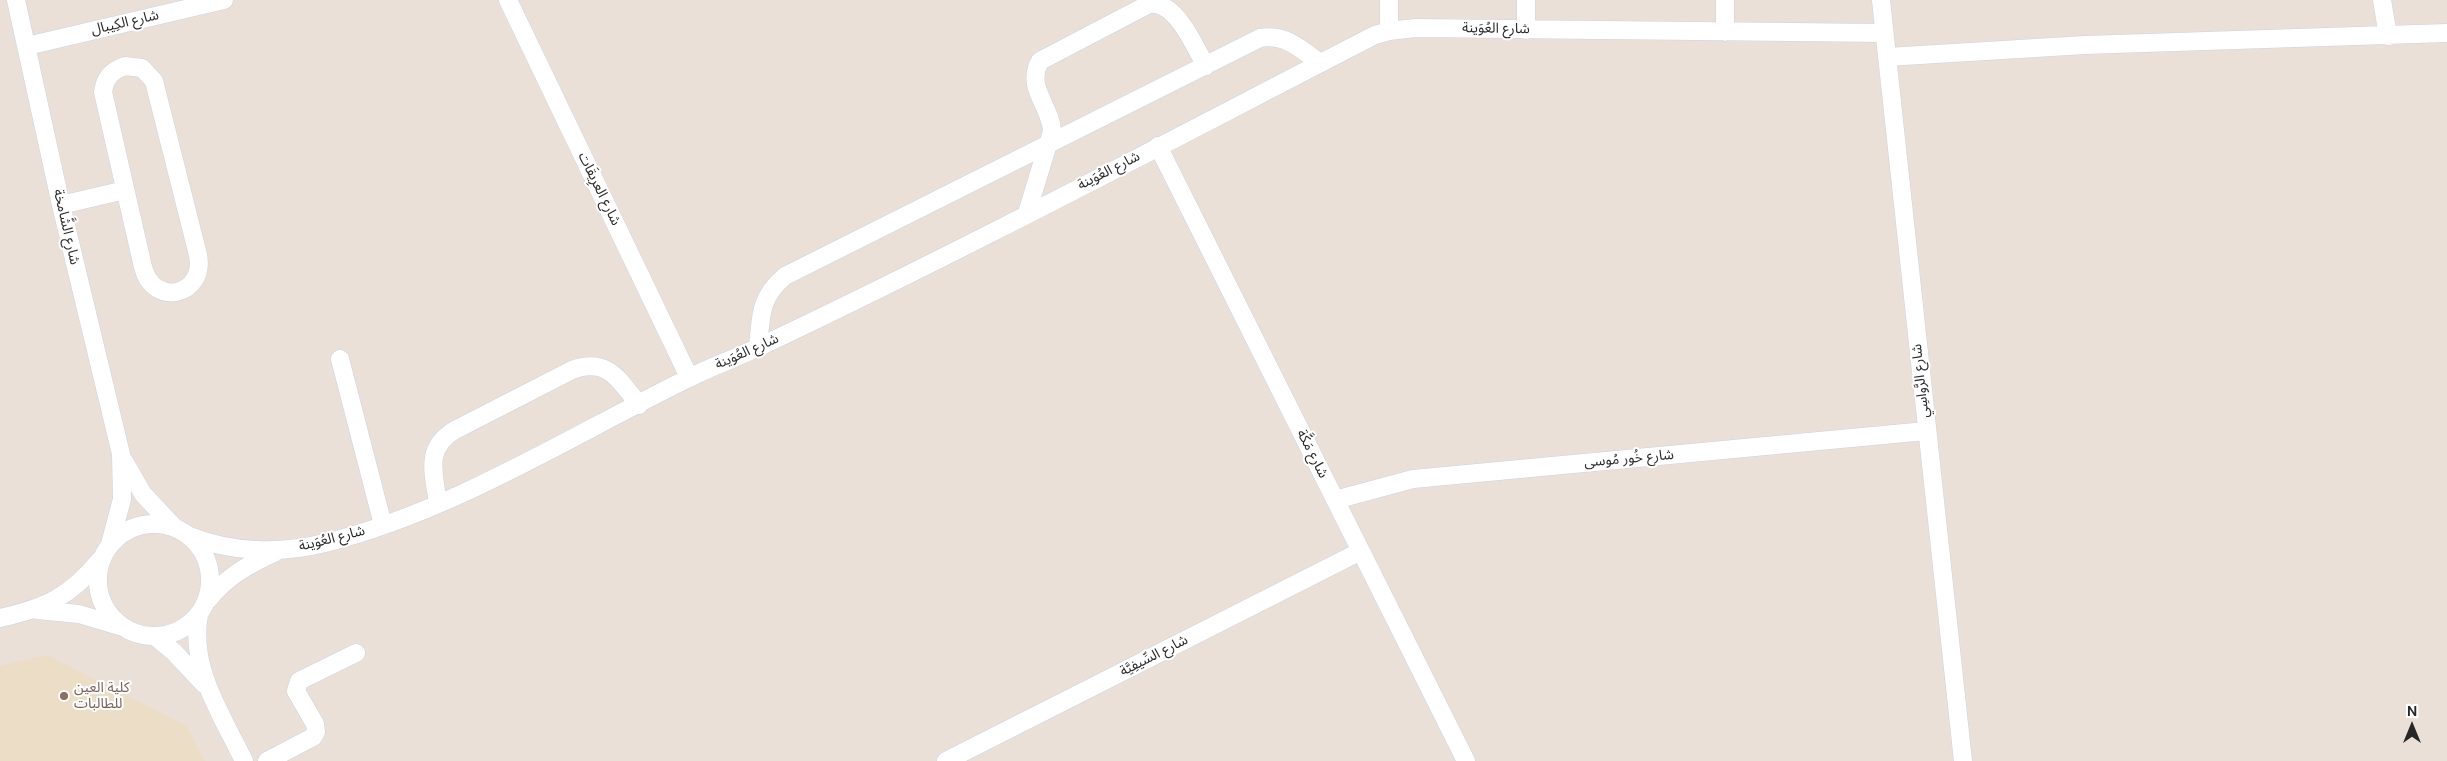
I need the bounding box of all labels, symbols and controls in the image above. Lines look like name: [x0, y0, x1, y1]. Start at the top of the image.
street label: شارع الكِيبال: [90, 7, 160, 39]
street label: شارع العُوَينة: [1462, 20, 1530, 38]
street label: شارع العُوَينة: [1075, 148, 1143, 194]
street label: شارع العرِيقَات: [574, 150, 624, 228]
street label: شارع الشَّامخة: [49, 188, 83, 266]
street label: شارع العُوَينة: [713, 331, 781, 373]
street label: شارع الرَّواسِي: [1909, 343, 1933, 419]
street label: شارع مَكَّة: [1293, 427, 1331, 481]
street label: شارع خُور مُوسى: [1583, 447, 1675, 471]
street label: شارع العُوَينة: [297, 523, 367, 555]
street label: شارع السِّيفِيَّة: [1117, 632, 1191, 680]
place label: كلية العين للطالبات: [74, 680, 129, 712]
marker: كلية العين للطالبات: [58, 690, 70, 702]
north arrow: [2387, 701, 2437, 751]
text: N: [2407, 702, 2417, 720]

